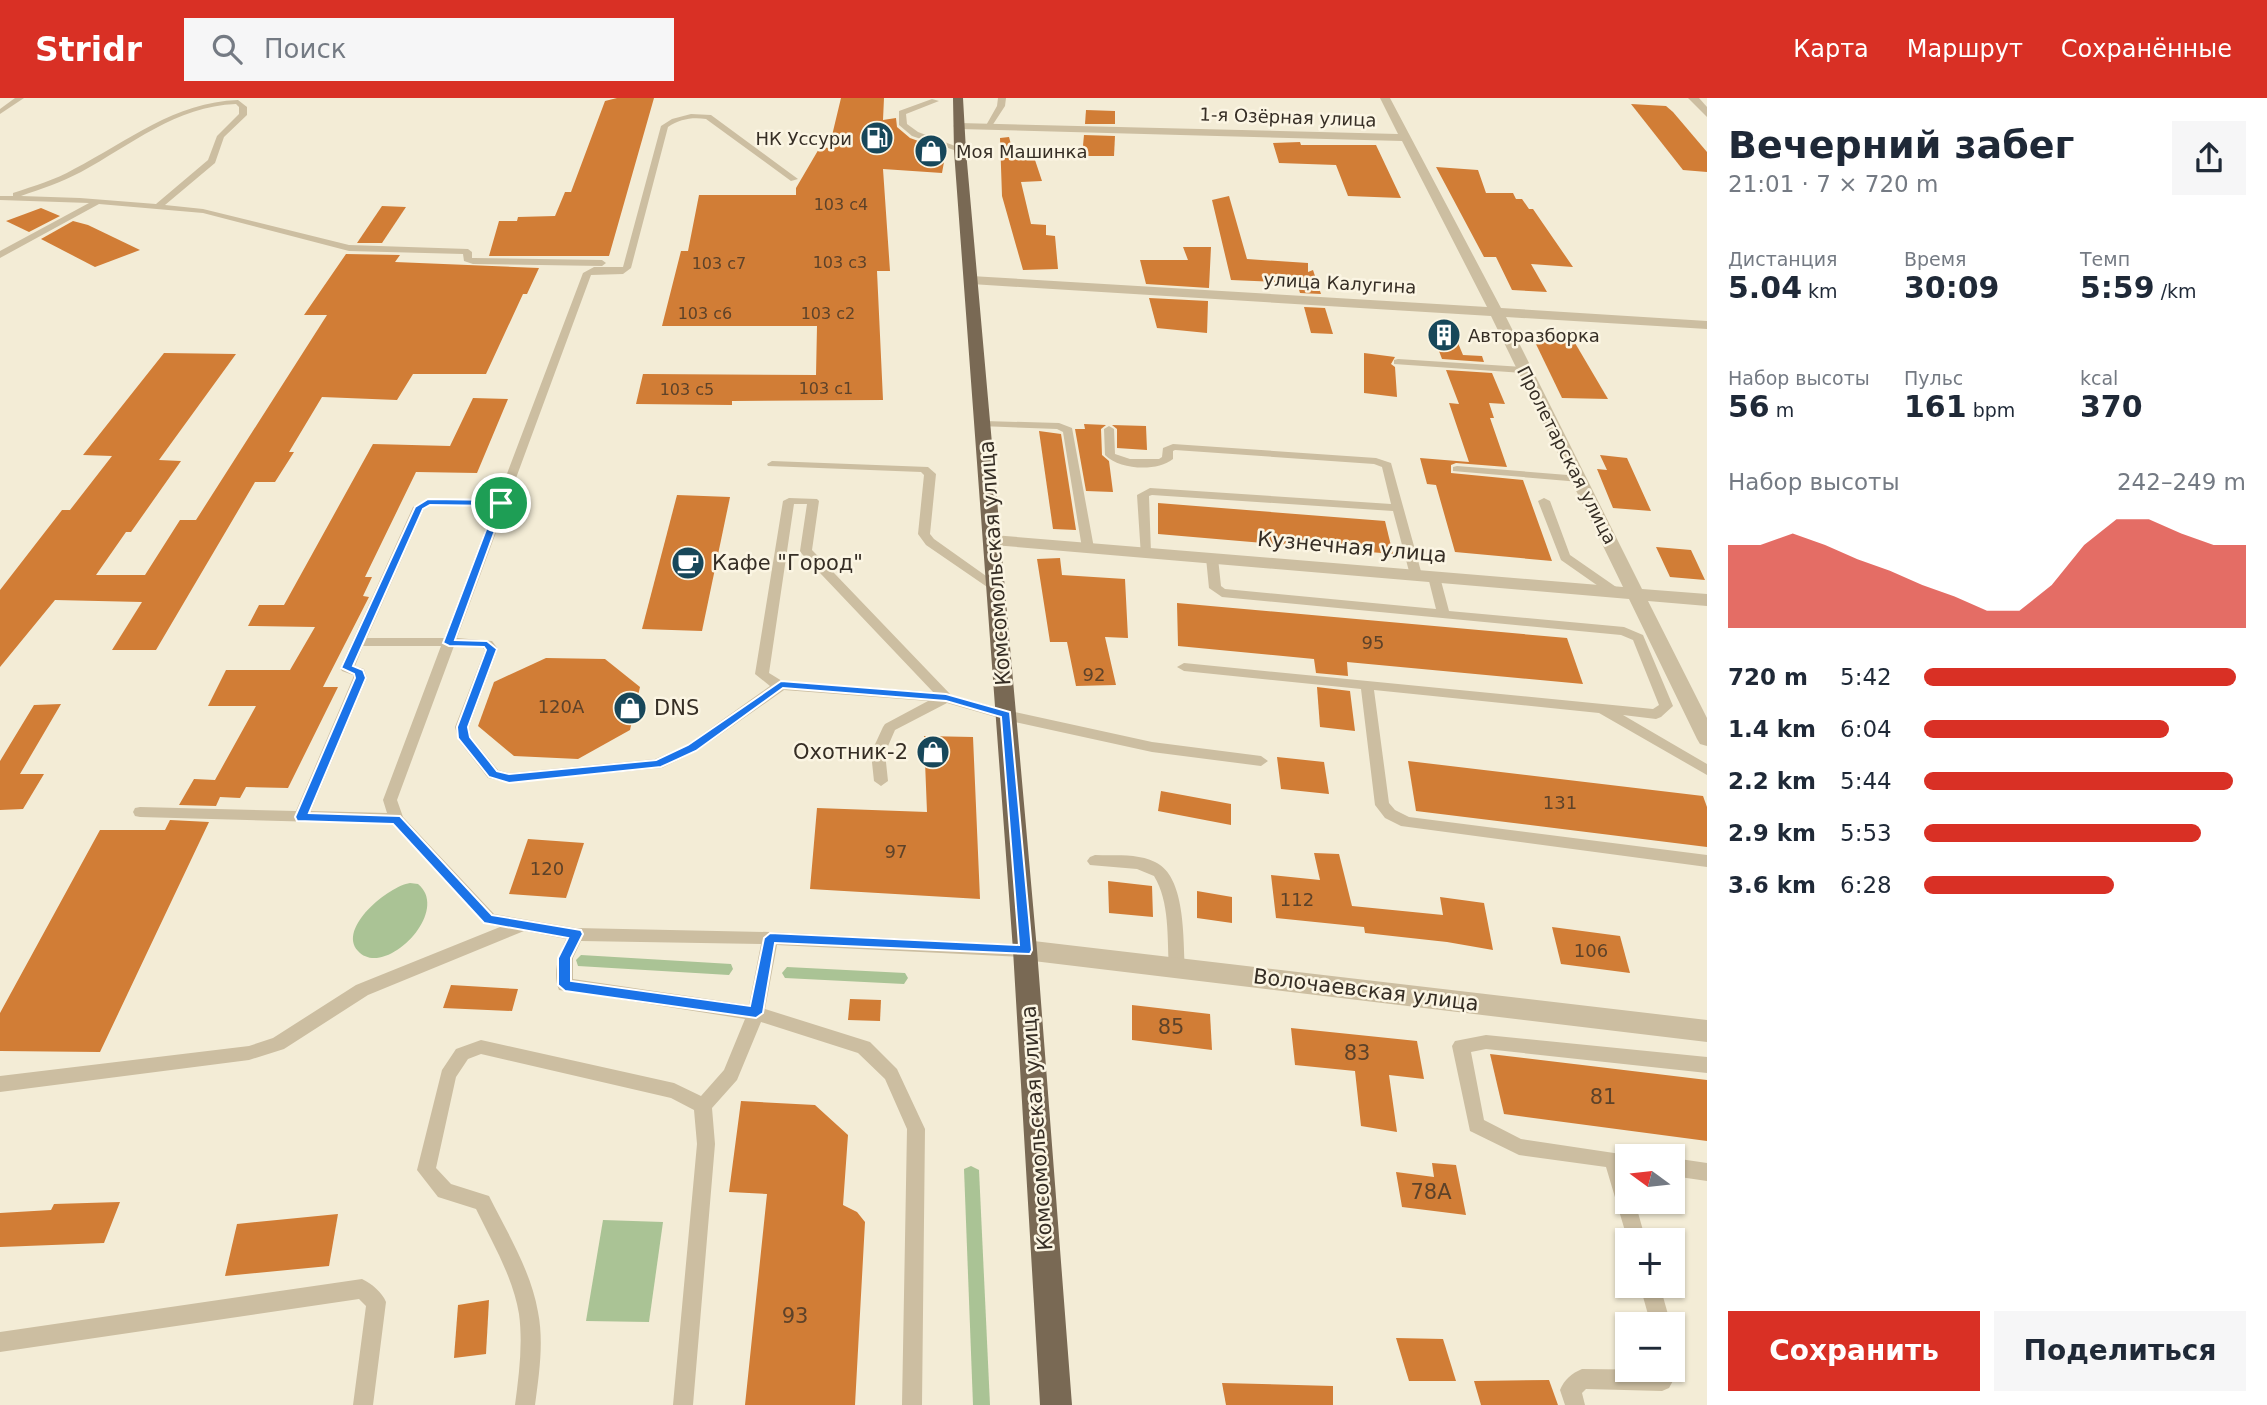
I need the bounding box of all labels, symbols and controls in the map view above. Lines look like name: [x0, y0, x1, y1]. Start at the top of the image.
search box: [184, 18, 674, 81]
text: Stridr: [35, 30, 142, 69]
icon: search: [208, 30, 246, 68]
text: Поиск: [264, 34, 346, 64]
text: Карта: [1793, 35, 1869, 63]
text: Маршрут: [1907, 35, 2023, 63]
text: Сохранённые: [2061, 35, 2232, 63]
street label: 1-я Озёрная улица: [1199, 103, 1377, 131]
fuel station icon: НК Уссури: [858, 119, 896, 157]
button: share: [2172, 121, 2246, 195]
text: Вечерний забег: [1728, 123, 2074, 167]
place label: НК Уссури: [755, 128, 852, 149]
shop icon: Моя Машинка: [912, 132, 950, 170]
place label: Моя Машинка: [956, 141, 1088, 162]
text: 21:01 · 7 × 720 m: [1728, 171, 1938, 197]
house number: 103 с4: [814, 195, 868, 214]
text: Дистанция: [1728, 248, 1837, 270]
text: Время: [1904, 248, 1967, 270]
text: Темп: [2080, 248, 2130, 270]
house number: 103 с3: [813, 253, 867, 272]
house number: 103 с7: [692, 254, 746, 273]
street label: улица Калугина: [1263, 269, 1417, 297]
text: 5.04: [1728, 270, 1802, 305]
text: 30:09: [1904, 270, 2000, 305]
text: 5:59: [2080, 270, 2155, 305]
text: km: [1802, 280, 1838, 302]
text: /km: [2155, 280, 2197, 302]
house number: 103 с6: [678, 304, 732, 323]
house number: 103 с2: [801, 304, 855, 323]
building icon: Авторазборка: [1425, 316, 1463, 354]
place label: Авторазборка: [1468, 325, 1600, 346]
street label: Пролетарская улица: [1513, 362, 1621, 548]
text: Набор высоты: [1728, 367, 1870, 389]
text: Пульс: [1904, 367, 1963, 389]
text: kcal: [2080, 367, 2118, 389]
house number: 103 с1: [799, 379, 853, 398]
house number: 103 с5: [660, 380, 714, 399]
text: 56: [1728, 389, 1770, 424]
text: 161: [1904, 389, 1967, 424]
text: 370: [2080, 389, 2143, 424]
text: m: [1770, 399, 1794, 421]
text: bpm: [1967, 399, 2015, 421]
street label: Комсомольская улица: [974, 440, 1016, 686]
text: Набор высоты: [1728, 469, 1900, 495]
text: 242–249 m: [2117, 469, 2246, 495]
pin: [471, 473, 531, 533]
icon: arrive: [482, 484, 520, 522]
street label: Кузнечная улица: [1256, 527, 1448, 567]
cafe icon: Кафе "Город": [669, 544, 707, 582]
place label: Кафе "Город": [712, 551, 863, 575]
house number: 95: [1362, 632, 1384, 653]
house number: 92: [1083, 664, 1105, 685]
text: 720 m: [1728, 664, 1808, 690]
text: 5:42: [1840, 664, 1892, 690]
shop icon: DNS: [611, 689, 649, 727]
house number: 120А: [538, 696, 585, 717]
place label: DNS: [654, 696, 699, 720]
text: 1.4 km: [1728, 716, 1816, 742]
text: 6:04: [1840, 716, 1892, 742]
shop icon: Охотник-2: [914, 733, 952, 771]
place label: Охотник-2: [793, 740, 908, 764]
text: 2.2 km: [1728, 768, 1816, 794]
text: 5:44: [1840, 768, 1892, 794]
house number: 131: [1543, 792, 1577, 813]
text: 2.9 km: [1728, 820, 1816, 846]
text: 5:53: [1840, 820, 1892, 846]
house number: 97: [885, 841, 907, 862]
house number: 120: [530, 858, 564, 879]
text: 3.6 km: [1728, 872, 1816, 898]
text: 6:28: [1840, 872, 1892, 898]
house number: 112: [1280, 889, 1314, 910]
house number: 106: [1574, 940, 1608, 961]
street label: Волочаевская улица: [1252, 964, 1480, 1016]
street label: Комсомольская улица: [1016, 1005, 1058, 1251]
house number: 85: [1158, 1015, 1184, 1039]
house number: 83: [1344, 1041, 1370, 1065]
house number: 81: [1590, 1085, 1616, 1109]
north arrow: [1615, 1144, 1685, 1214]
map controls: [1615, 1144, 1685, 1382]
house number: 78А: [1410, 1180, 1452, 1204]
button: +: [1615, 1228, 1685, 1298]
house number: 93: [782, 1304, 808, 1328]
button: Сохранить: [1728, 1311, 1980, 1391]
button: Поделиться: [1994, 1311, 2246, 1391]
button: −: [1615, 1312, 1685, 1382]

